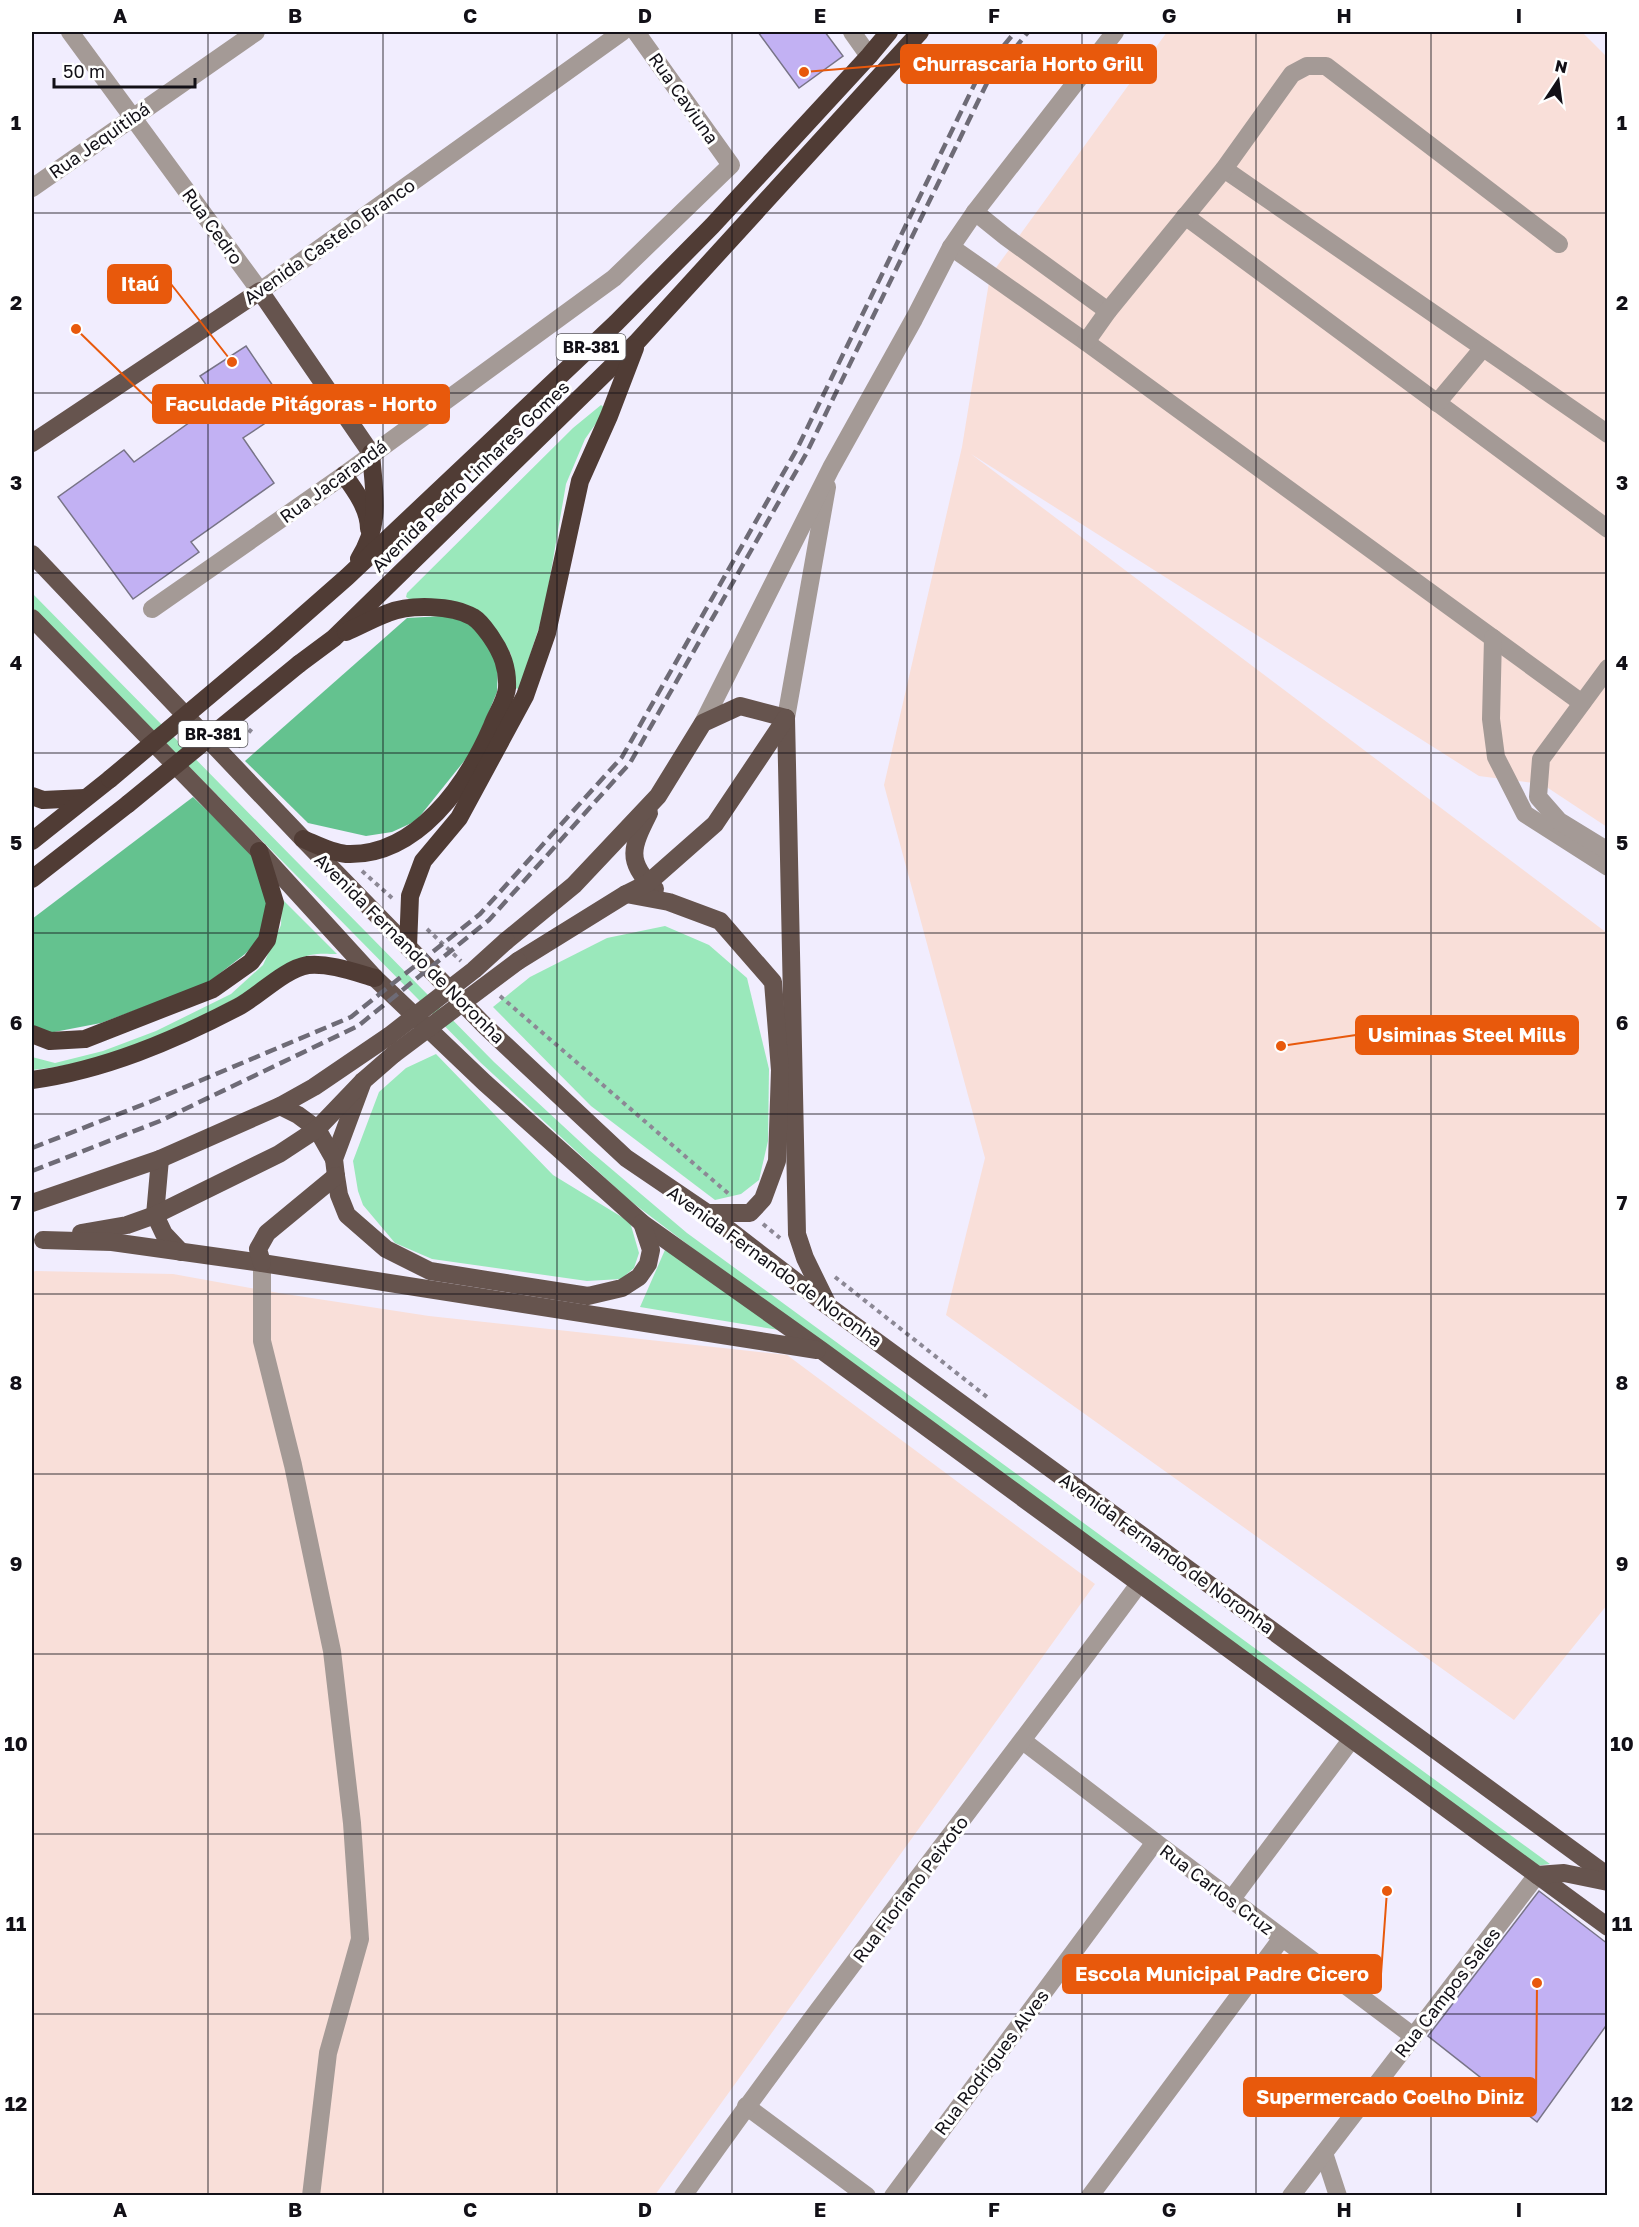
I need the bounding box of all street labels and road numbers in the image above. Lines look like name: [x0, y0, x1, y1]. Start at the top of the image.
street label: Rua Caviuna: [644, 48, 724, 148]
street label: Rua Jequitibá: [44, 97, 154, 183]
street label: Avenida Castelo Branco: [239, 173, 419, 309]
street label: Rua Cedro: [178, 184, 248, 268]
road number: BR-381: [556, 334, 626, 360]
street label: Avenida Pedro Linhares Gomes: [367, 376, 573, 576]
street label: Rua Jacarandá: [275, 435, 391, 527]
road number: BR-381: [178, 721, 248, 747]
street label: Avenida Fernando de Noronha: [310, 848, 510, 1048]
street label: Avenida Fernando de Noronha: [663, 1181, 887, 1351]
street label: Avenida Fernando de Noronha: [1055, 1468, 1279, 1638]
street label: Rua Floriano Peixoto: [848, 1811, 972, 1967]
street label: Rua Carlos Cruz: [1156, 1839, 1278, 1939]
street label: Rua Campos Sales: [1389, 1923, 1505, 2061]
street label: Rua Rodrigues Alves: [929, 1985, 1053, 2139]

